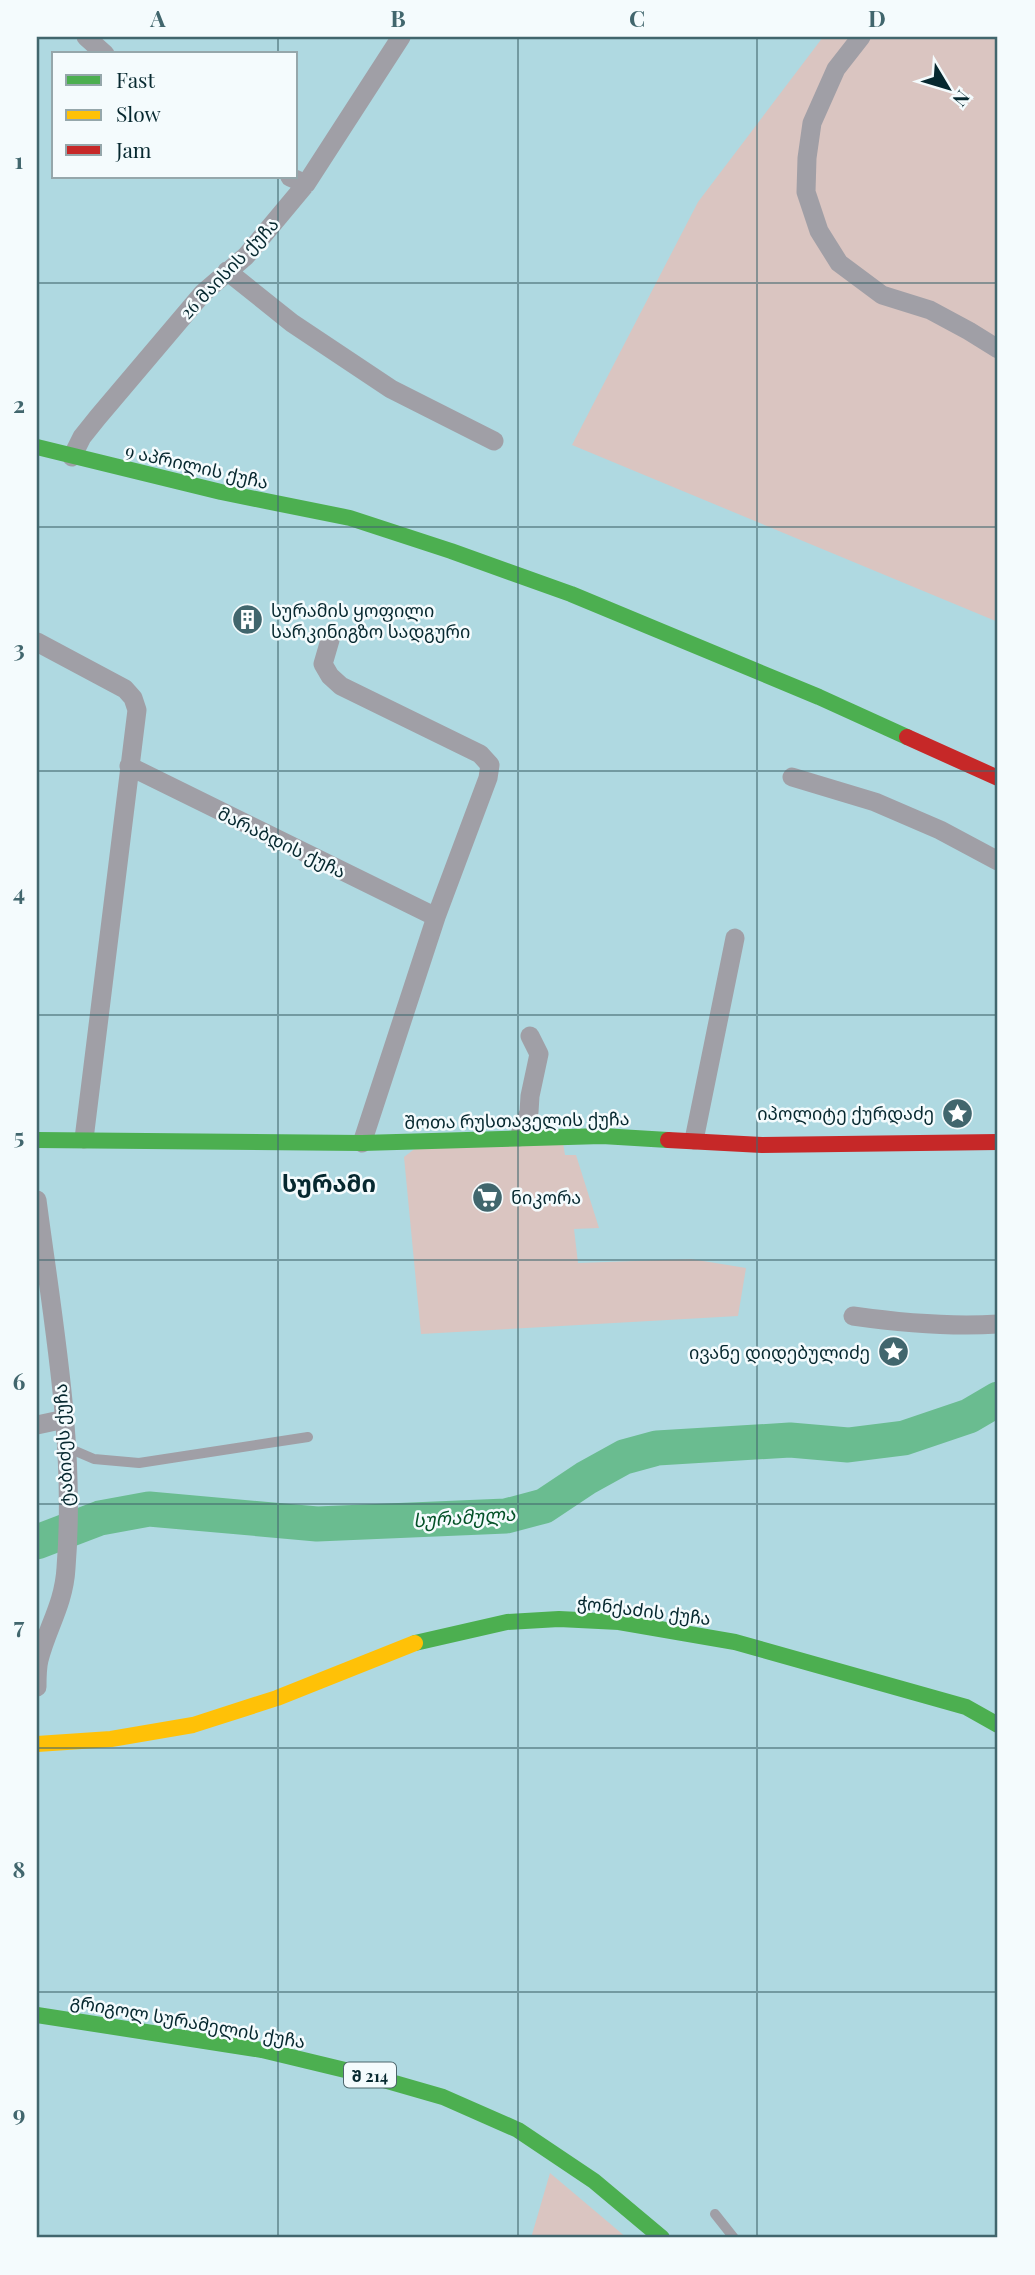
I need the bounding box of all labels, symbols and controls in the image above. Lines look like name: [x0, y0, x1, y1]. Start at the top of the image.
text: A: [149, 2, 166, 33]
text: B: [390, 2, 406, 33]
text: C: [629, 2, 645, 33]
text: D: [868, 2, 886, 33]
legend: [52, 52, 298, 178]
north arrow: [912, 52, 982, 122]
text: Fast: [116, 65, 155, 93]
text: N: [948, 86, 977, 113]
text: Slow: [116, 99, 161, 127]
text: Jam: [115, 135, 152, 163]
text: 1: [15, 144, 24, 175]
street label: 26 მაისის ქუჩა: [174, 212, 284, 324]
text: 2: [13, 388, 25, 419]
street label: 9 აპრილის ქუჩა: [123, 438, 271, 494]
place label: სურამის ყოფილი სარკინიგზო სადგური: [271, 598, 470, 643]
building icon: სურამის ყოფილი სარკინიგზო სადგური: [231, 603, 265, 637]
text: 3: [13, 632, 25, 663]
street label: მარაბდის ქუჩა: [214, 801, 350, 883]
text: 4: [13, 876, 25, 907]
place icon: იპოლიტე ქურდაძე: [940, 1096, 974, 1130]
place label: იპოლიტე ქურდაძე: [757, 1101, 934, 1125]
street label: შოთა რუსთაველის ქუჩა: [404, 1106, 630, 1134]
text: 5: [14, 1120, 24, 1151]
district label: სურამი: [282, 1166, 376, 1198]
supermarket icon: ნიკორა: [471, 1180, 505, 1214]
place label: ნიკორა: [511, 1185, 581, 1209]
place icon: ივანე დიდებულიძე: [876, 1335, 910, 1369]
place label: ივანე დიდებულიძე: [689, 1340, 870, 1364]
text: 6: [13, 1365, 26, 1396]
street label: ტაბიძეს ქუჩა: [48, 1383, 78, 1507]
water label: სურამულა: [412, 1499, 517, 1533]
street label: ჭონქაძის ქუჩა: [576, 1590, 712, 1630]
text: 7: [14, 1609, 25, 1640]
text: 8: [13, 1853, 25, 1884]
street label: გრიგოლ სურამელის ქუჩა: [69, 1989, 307, 2053]
road number: შ 214: [344, 2062, 396, 2088]
text: 9: [13, 2097, 25, 2128]

